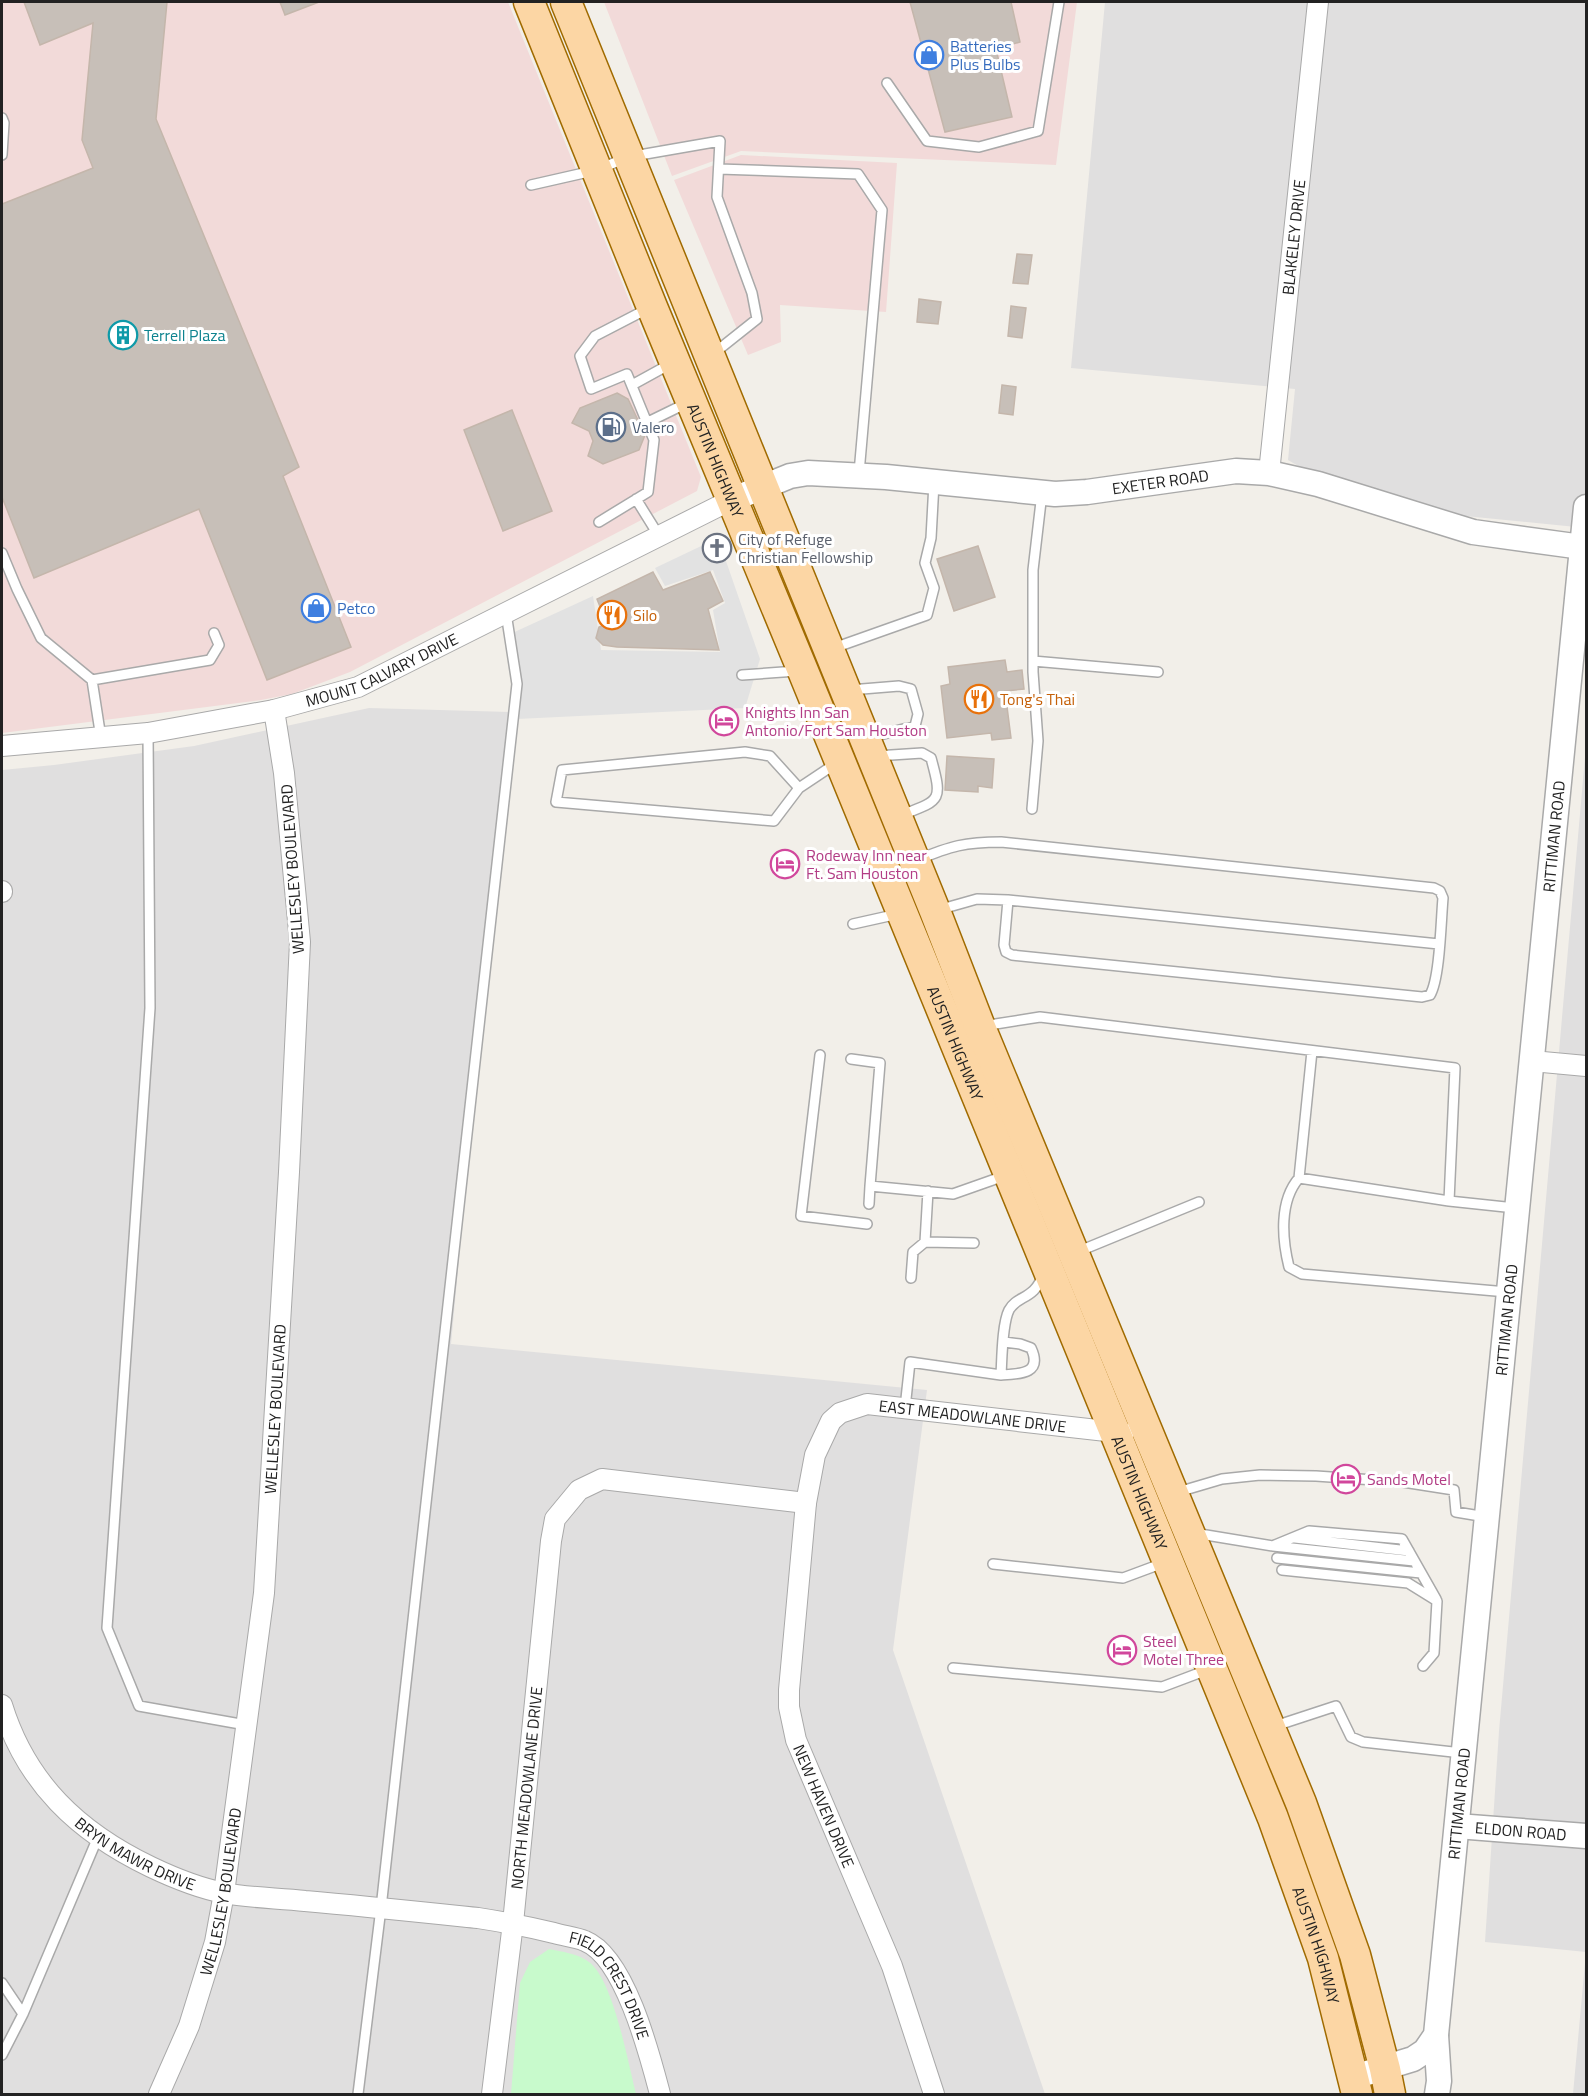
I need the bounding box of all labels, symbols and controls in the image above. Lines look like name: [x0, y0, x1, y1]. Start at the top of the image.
place label: Batteries Plus Bulbs: [950, 34, 1021, 76]
shop icon: Batteries Plus Bulbs: [913, 39, 945, 71]
street label: BLAKELEY DRIVE: [1276, 178, 1311, 296]
building icon: Terrell Plaza: [107, 319, 139, 351]
place label: Terrell Plaza: [144, 323, 225, 347]
street label: AUSTIN HIGHWAY: [681, 400, 750, 522]
fuel station icon: Valero: [595, 411, 627, 443]
place label: Valero: [632, 415, 675, 439]
street label: EXETER ROAD: [1110, 463, 1210, 500]
place label: City of Refuge Christian Fellowship: [738, 527, 873, 569]
church icon: City of Refuge Christian Fellowship: [701, 532, 733, 564]
shop icon: Petco: [300, 592, 332, 624]
place label: Petco: [337, 596, 375, 620]
restaurant icon: Silo: [596, 599, 628, 631]
place label: Silo: [633, 603, 657, 627]
street label: MOUNT CALVARY DRIVE: [303, 627, 462, 713]
restaurant icon: Tong's Thai: [963, 683, 995, 715]
place label: Tong's Thai: [1000, 687, 1075, 711]
place label: Knights Inn San Antonio/Fort Sam Houston: [745, 700, 927, 742]
hotel icon: Knights Inn San Antonio/Fort Sam Houston: [708, 705, 740, 737]
street label: RITTIMAN ROAD: [1536, 779, 1571, 893]
street label: WELLESLEY BOULEVARD: [274, 783, 310, 955]
place label: Rodeway Inn near Ft. Sam Houston: [806, 843, 927, 885]
hotel icon: Rodeway Inn near Ft. Sam Houston: [769, 848, 801, 880]
street label: AUSTIN HIGHWAY: [921, 982, 990, 1104]
street label: RITTIMAN ROAD: [1489, 1263, 1524, 1377]
street label: WELLESLEY BOULEVARD: [258, 1323, 292, 1495]
street label: EAST MEADOWLANE DRIVE: [878, 1393, 1068, 1438]
street label: AUSTIN HIGHWAY: [1106, 1432, 1174, 1554]
hotel icon: Sands Motel: [1330, 1463, 1362, 1495]
place label: Sands Motel: [1367, 1467, 1451, 1491]
place label: Steel Motel Three: [1143, 1629, 1224, 1671]
hotel icon: Steel Motel Three: [1106, 1634, 1138, 1666]
street label: NORTH MEADOWLANE DRIVE: [504, 1685, 548, 1890]
street label: NEW HAVEN DRIVE: [787, 1741, 861, 1872]
street label: RITTIMAN ROAD: [1441, 1747, 1476, 1861]
street label: WELLESLEY BOULEVARD: [193, 1806, 247, 1978]
street label: BRYN MAWR DRIVE: [70, 1811, 199, 1896]
street label: ELDON ROAD: [1474, 1815, 1568, 1846]
street label: AUSTIN HIGHWAY: [1286, 1883, 1346, 2007]
street label: FIELD CREST DRIVE: [567, 1925, 656, 2043]

